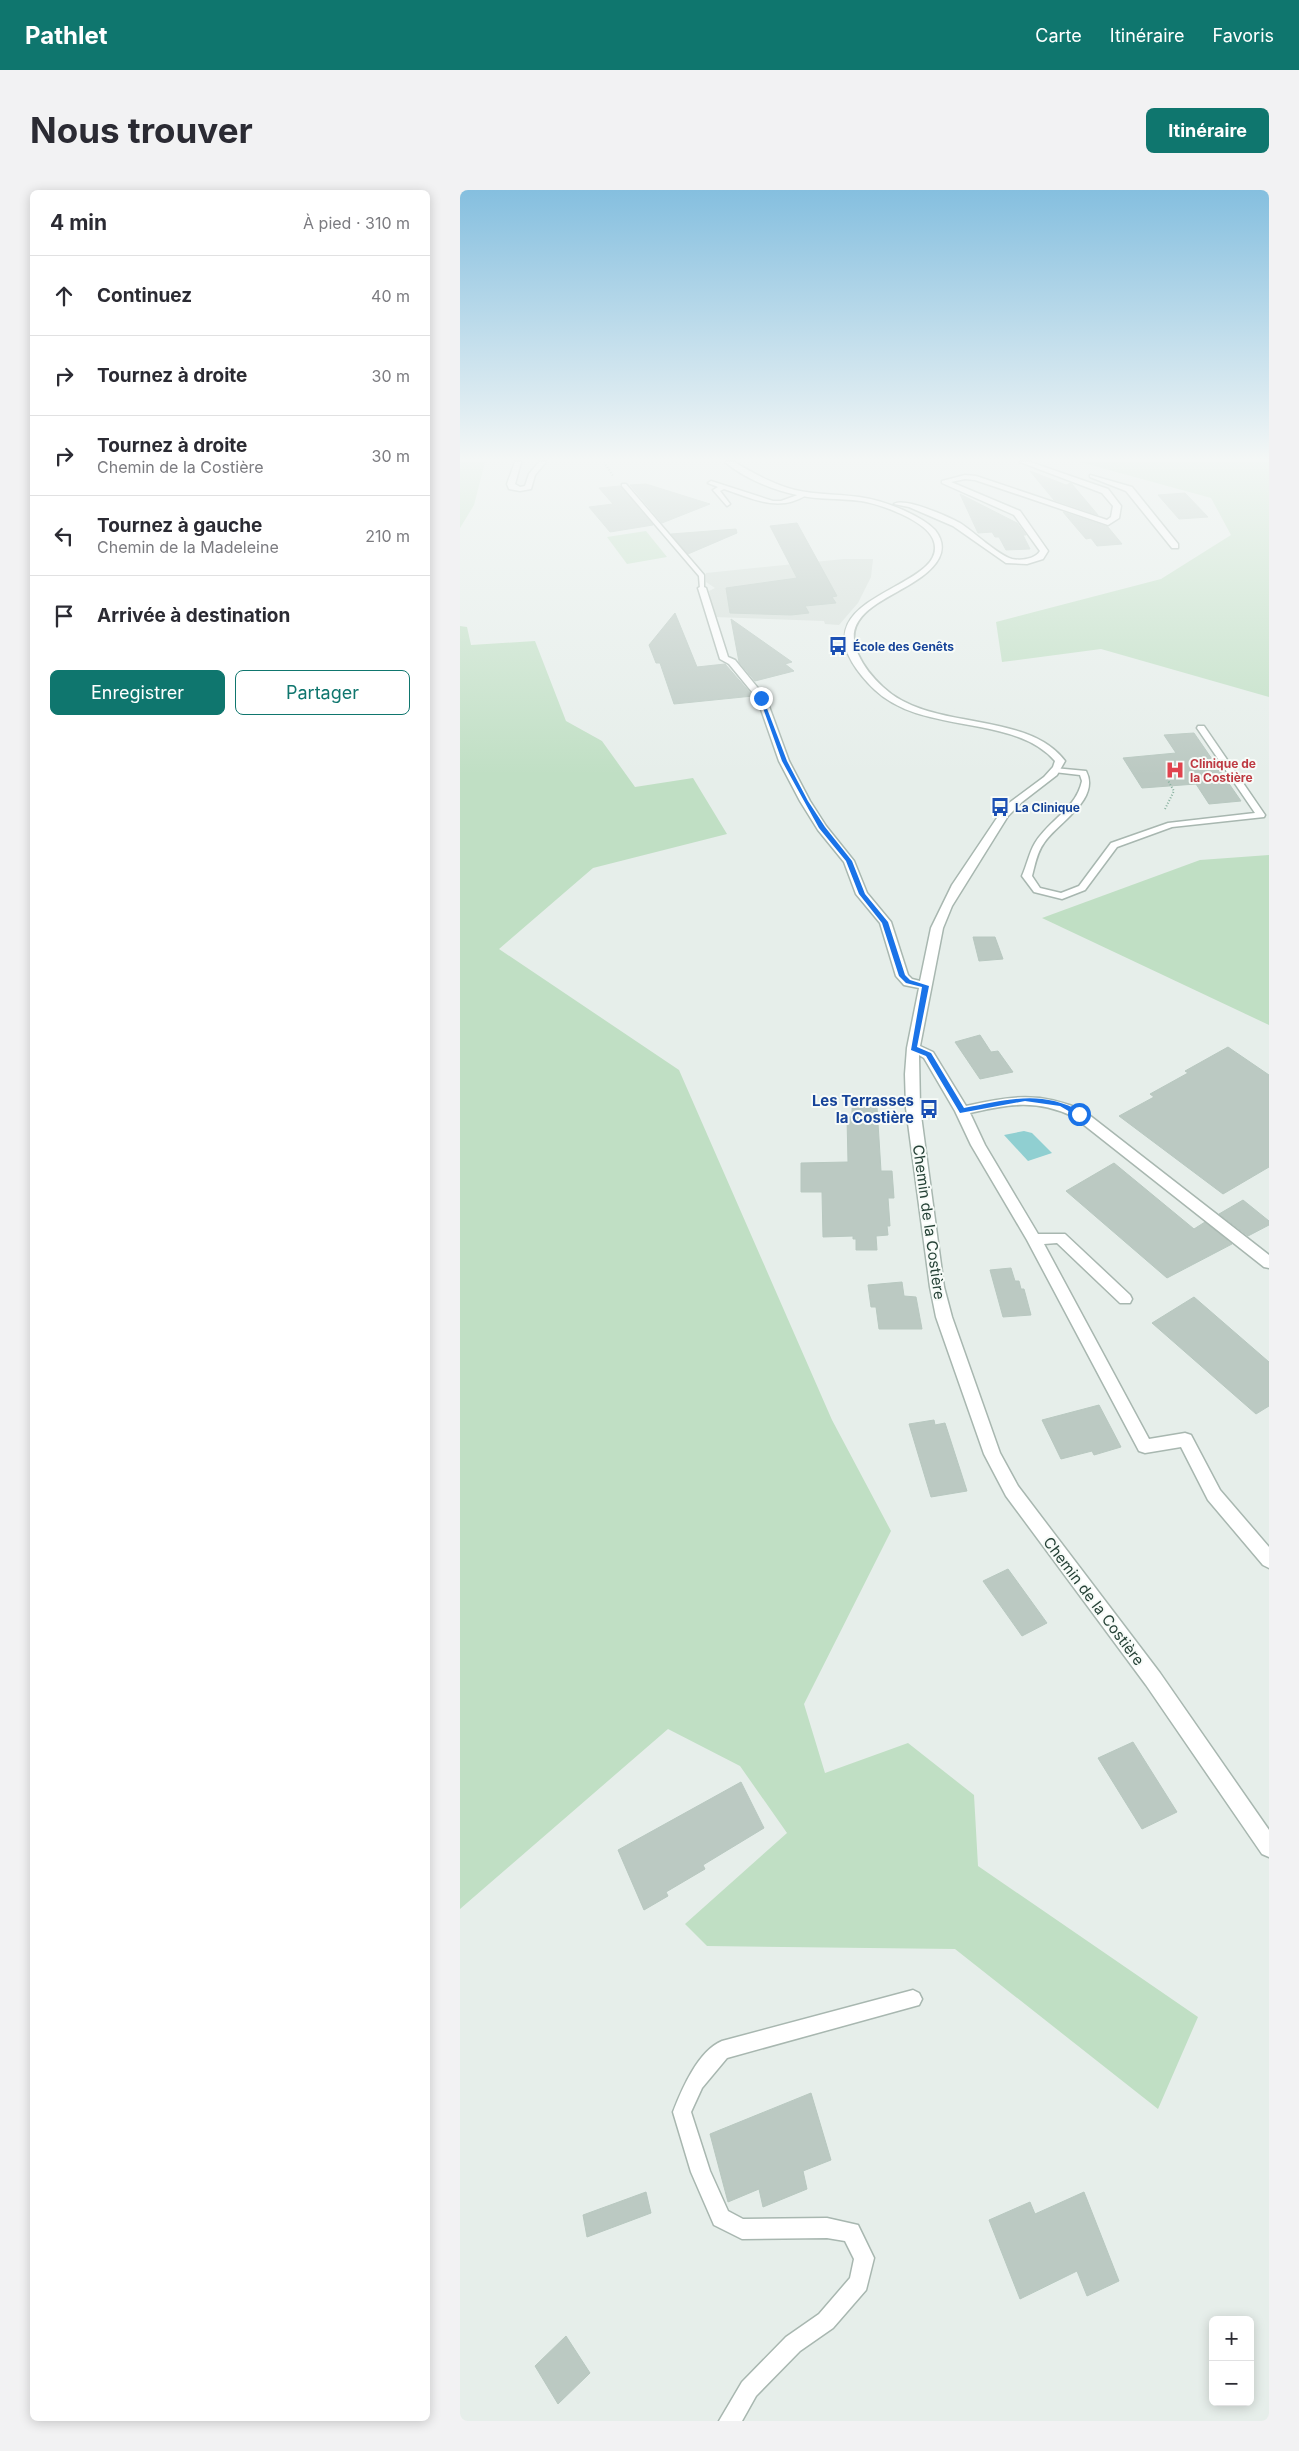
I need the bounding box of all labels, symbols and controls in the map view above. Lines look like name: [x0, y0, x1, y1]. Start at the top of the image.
text: Pathlet: [25, 21, 108, 50]
text: Carte: [1035, 25, 1082, 46]
text: Itinéraire: [1110, 25, 1184, 46]
text: Favoris: [1212, 25, 1274, 46]
button: Itinéraire: [1146, 108, 1269, 153]
text: Nous trouver: [30, 109, 253, 151]
text: 4 min: [50, 210, 107, 235]
text: À pied · 310 m: [303, 213, 410, 233]
icon: ahead: [50, 282, 78, 310]
text: Continuez: [97, 284, 192, 307]
text: 40 m: [371, 286, 410, 306]
icon: right: [50, 362, 78, 390]
text: Tournez à droite: [97, 364, 247, 387]
text: 30 m: [372, 366, 410, 386]
text: Tournez à droite: [97, 434, 247, 457]
icon: right: [50, 442, 78, 470]
text: 30 m: [372, 446, 410, 466]
text: Chemin de la Costière: [97, 457, 264, 477]
text: Tournez à gauche: [97, 514, 262, 537]
icon: left: [50, 522, 78, 550]
text: 210 m: [365, 526, 410, 546]
text: Chemin de la Madeleine: [97, 537, 279, 557]
icon: arrive: [50, 602, 78, 630]
text: Arrivée à destination: [97, 604, 290, 627]
bus stop icon: École des Genêts: [827, 635, 849, 657]
place label: École des Genêts: [853, 639, 954, 654]
button: Enregistrer: [50, 670, 225, 715]
button: Partager: [235, 670, 410, 715]
route end: [750, 687, 773, 710]
place label: Clinique de la Costière: [1190, 756, 1256, 785]
hospital icon: Clinique de la Costière: [1164, 759, 1186, 781]
bus stop icon: La Clinique: [989, 796, 1011, 818]
place label: La Clinique: [1015, 800, 1080, 815]
place label: Les Terrasses la Costière: [812, 1091, 914, 1127]
bus stop icon: Les Terrasses la Costière: [918, 1098, 940, 1120]
route start: [1068, 1103, 1091, 1126]
street label: Chemin de la Costière: [909, 1143, 949, 1301]
street label: Chemin de la Costière: [1039, 1533, 1149, 1669]
map controls: [1209, 2316, 1254, 2406]
button: +: [1209, 2316, 1254, 2361]
button: −: [1209, 2361, 1254, 2406]

